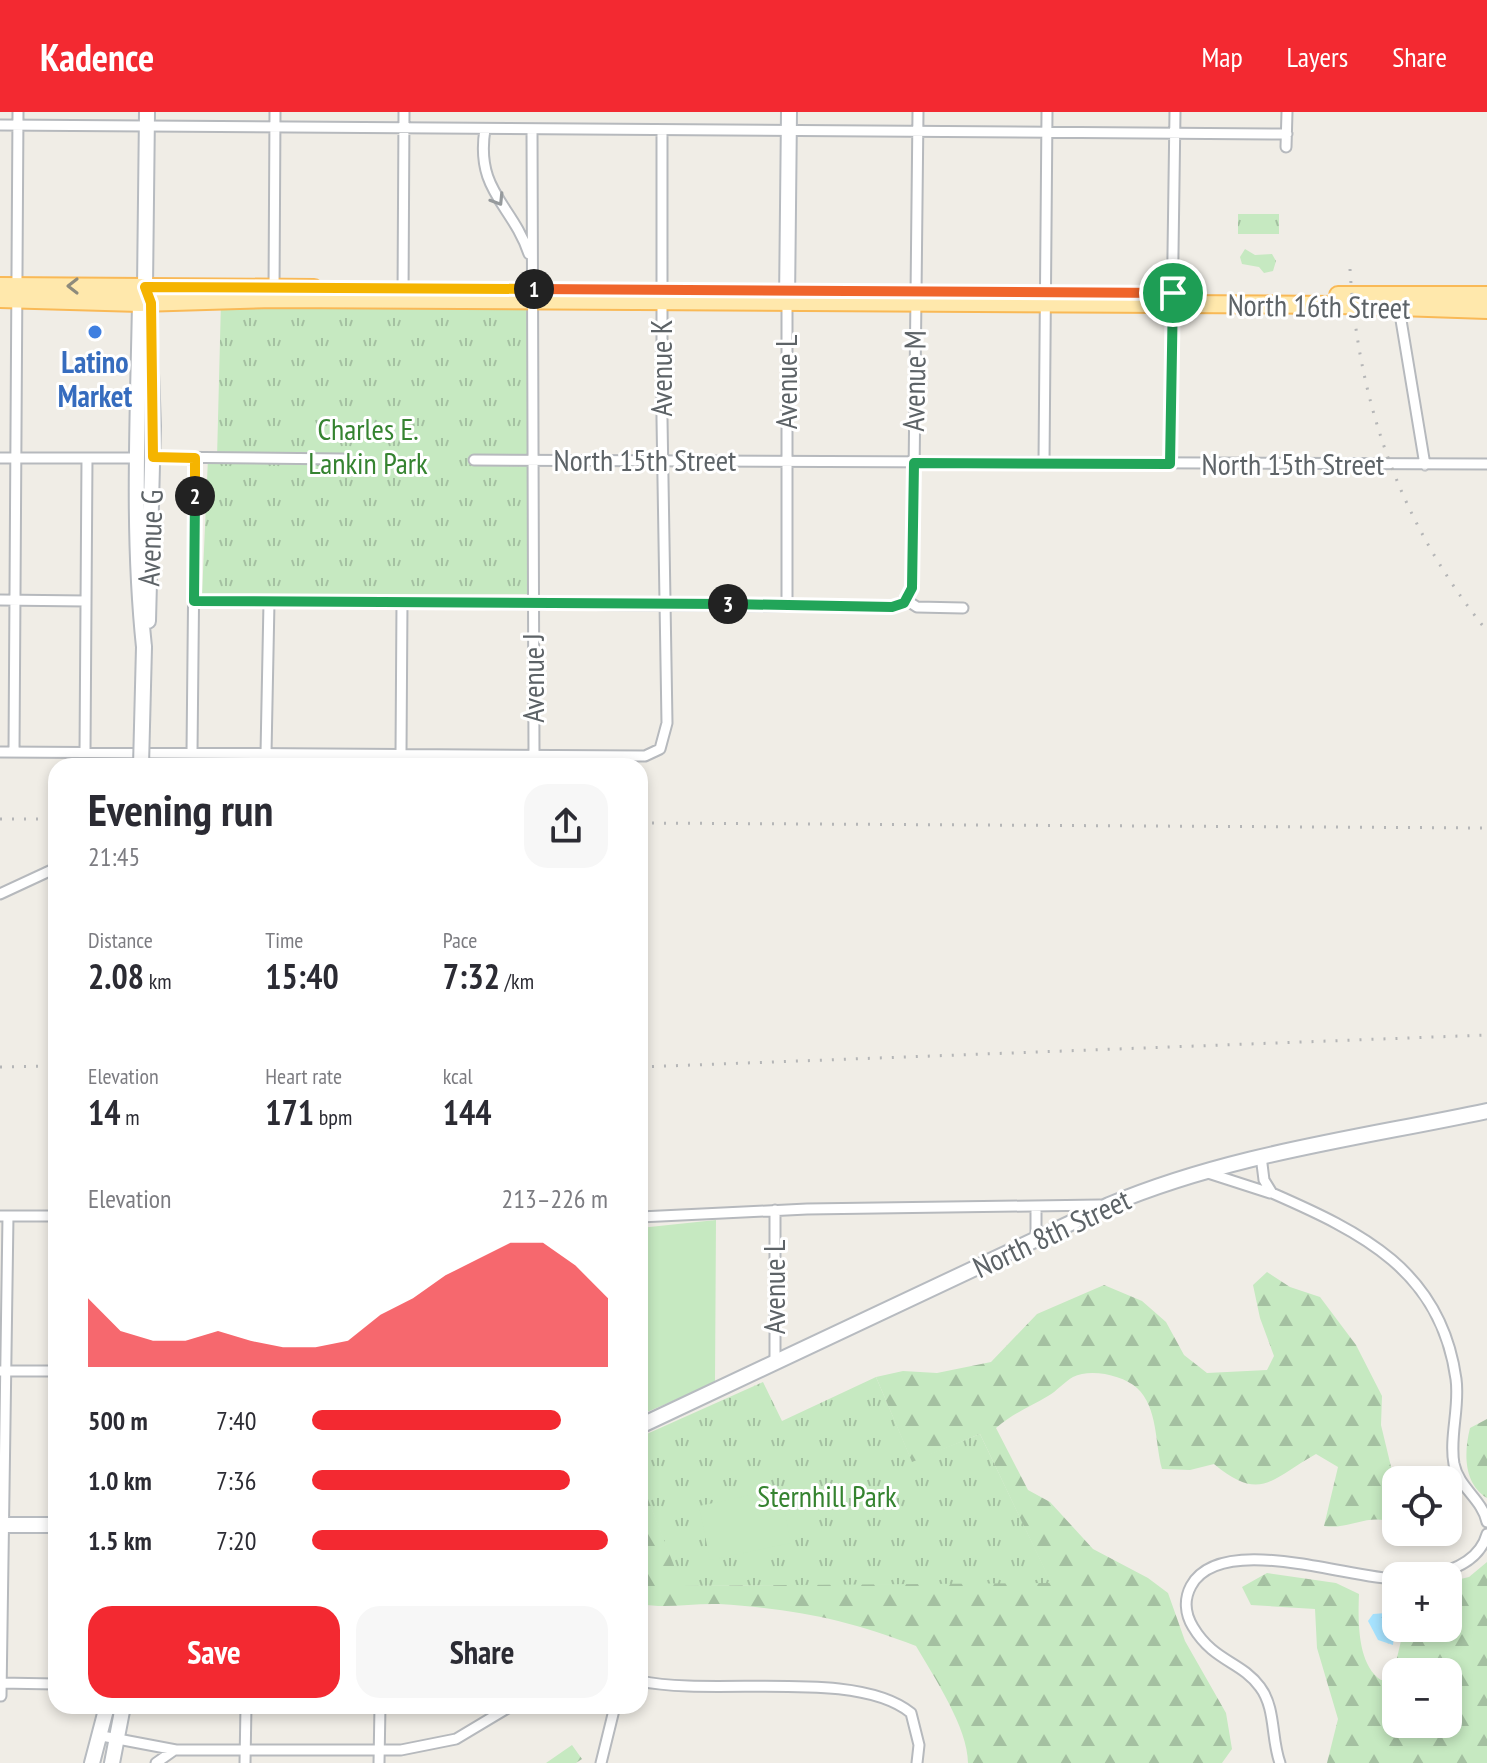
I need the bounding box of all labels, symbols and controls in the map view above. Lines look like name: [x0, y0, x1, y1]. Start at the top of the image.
text: Kadence: [40, 32, 154, 81]
text: Map: [1201, 38, 1243, 75]
text: Layers: [1287, 38, 1348, 75]
text: Share: [1392, 38, 1447, 75]
one-way arrow: [489, 191, 504, 206]
pin: [1139, 259, 1207, 327]
pin: 1: [514, 269, 554, 309]
icon: arrive: [1151, 271, 1195, 315]
text: 1: [529, 275, 539, 303]
one-way arrow: [66, 277, 79, 295]
street label: North 16th Street: [1227, 284, 1411, 327]
street label: Avenue K: [641, 319, 680, 417]
marker: Latino Market: [86, 323, 104, 341]
street label: Avenue M: [893, 330, 934, 432]
street label: Avenue L: [766, 334, 805, 429]
place label: Latino Market: [58, 342, 133, 415]
park label: Charles E. Lankin Park: [308, 409, 428, 482]
street label: North 15th Street: [554, 440, 737, 479]
street label: North 15th Street: [1202, 444, 1385, 483]
pin: 2: [175, 476, 215, 516]
text: 2: [190, 482, 200, 510]
street label: Avenue G: [128, 489, 171, 587]
pin: 3: [708, 584, 748, 624]
text: 3: [723, 590, 733, 618]
street label: Avenue J: [513, 633, 552, 723]
text: Evening run: [88, 781, 273, 838]
button: share: [524, 784, 608, 868]
text: 21:45: [88, 840, 140, 873]
text: Distance: [88, 926, 153, 954]
text: Time: [265, 926, 303, 954]
text: Pace: [443, 926, 477, 954]
text: 2.08: [88, 954, 144, 998]
text: 15:40: [265, 954, 339, 998]
text: 7:32: [443, 954, 500, 998]
text: km: [144, 967, 172, 995]
text: /km: [500, 967, 534, 995]
text: Elevation: [88, 1062, 159, 1090]
text: Heart rate: [265, 1062, 342, 1090]
text: kcal: [443, 1062, 473, 1090]
text: 14: [88, 1090, 121, 1134]
text: 171: [265, 1090, 314, 1134]
text: 144: [443, 1090, 491, 1134]
text: m: [121, 1103, 140, 1131]
text: bpm: [314, 1103, 352, 1131]
street label: North 8th Street: [966, 1179, 1137, 1286]
text: Elevation: [88, 1182, 171, 1215]
text: 213–226 m: [502, 1182, 608, 1215]
street label: Avenue L: [754, 1239, 793, 1334]
text: 500 m: [88, 1404, 148, 1437]
text: 7:40: [216, 1404, 256, 1437]
text: 1.0 km: [88, 1464, 152, 1497]
text: 7:36: [216, 1464, 256, 1497]
map controls: [1382, 1466, 1462, 1738]
button: locate: [1382, 1466, 1462, 1546]
park label: Sternhill Park: [757, 1476, 897, 1515]
text: 1.5 km: [88, 1524, 152, 1557]
text: 7:20: [216, 1524, 256, 1557]
button: +: [1382, 1562, 1462, 1642]
button: Save: [88, 1606, 340, 1698]
button: Share: [356, 1606, 608, 1698]
button: −: [1382, 1658, 1462, 1738]

